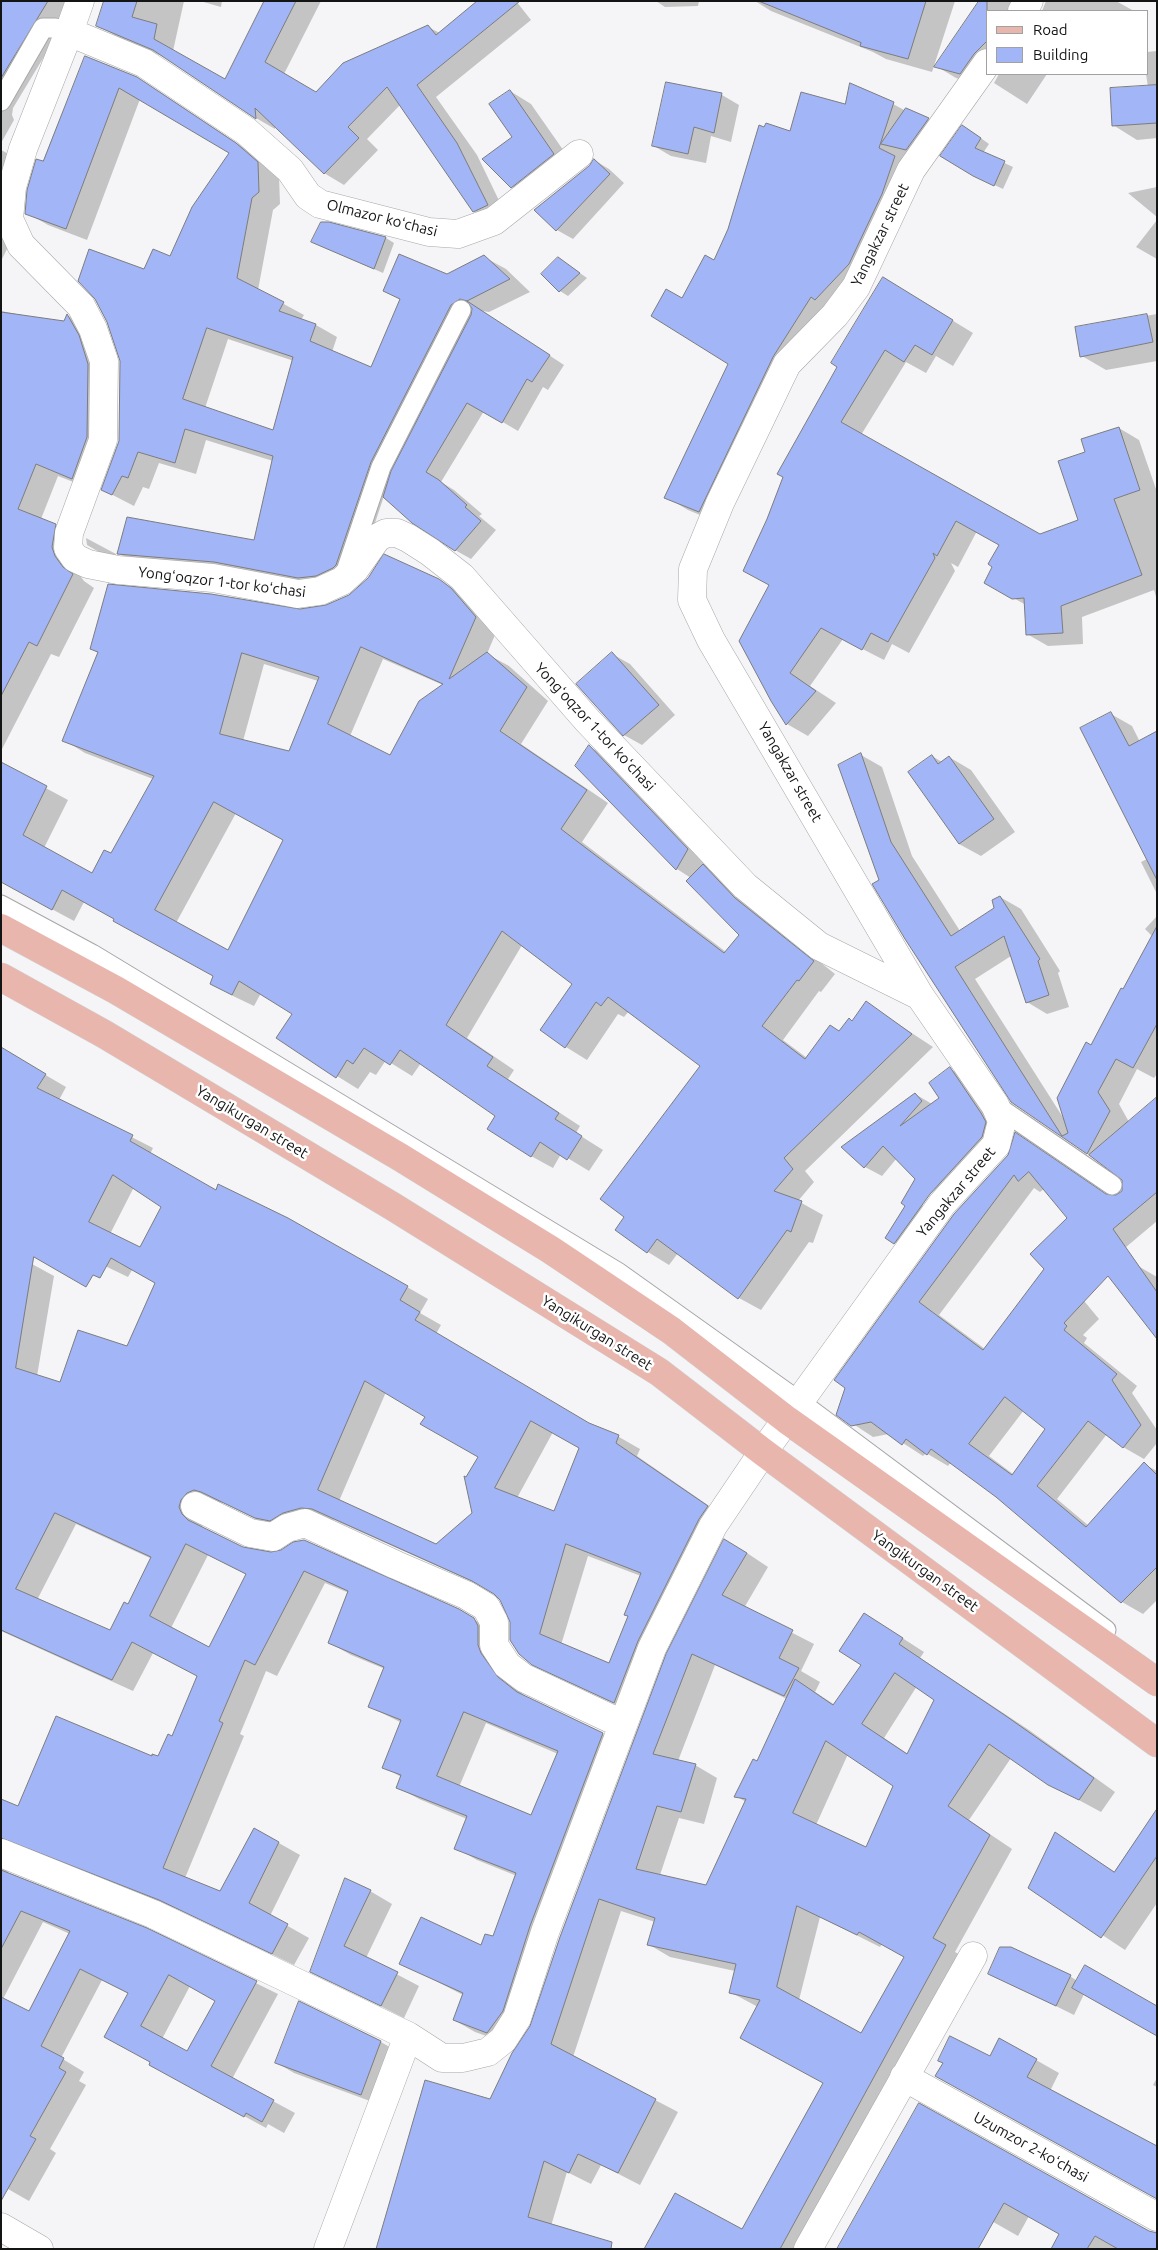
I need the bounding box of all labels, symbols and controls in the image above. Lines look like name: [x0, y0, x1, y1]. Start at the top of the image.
legend: [986, 10, 1148, 75]
text: Road: [1033, 21, 1068, 38]
text: Building: [1033, 46, 1088, 63]
street label: Yangakzar street: [847, 180, 913, 290]
street label: Olmazor koʻchasi: [325, 196, 439, 240]
street label: Yongʻoqzor 1-tor koʻchasi: [137, 563, 307, 601]
street label: Yongʻoqzor 1-tor koʻchasi: [531, 659, 659, 795]
street label: Yangakzar street: [754, 719, 826, 825]
street label: Yangikurgan street: [193, 1081, 311, 1163]
street label: Yangakzar street: [913, 1143, 999, 1241]
street label: Yangikurgan street: [538, 1292, 656, 1374]
street label: Yangikurgan street: [868, 1526, 982, 1616]
street label: Uzumzor 2-koʻchasi: [970, 2108, 1092, 2186]

